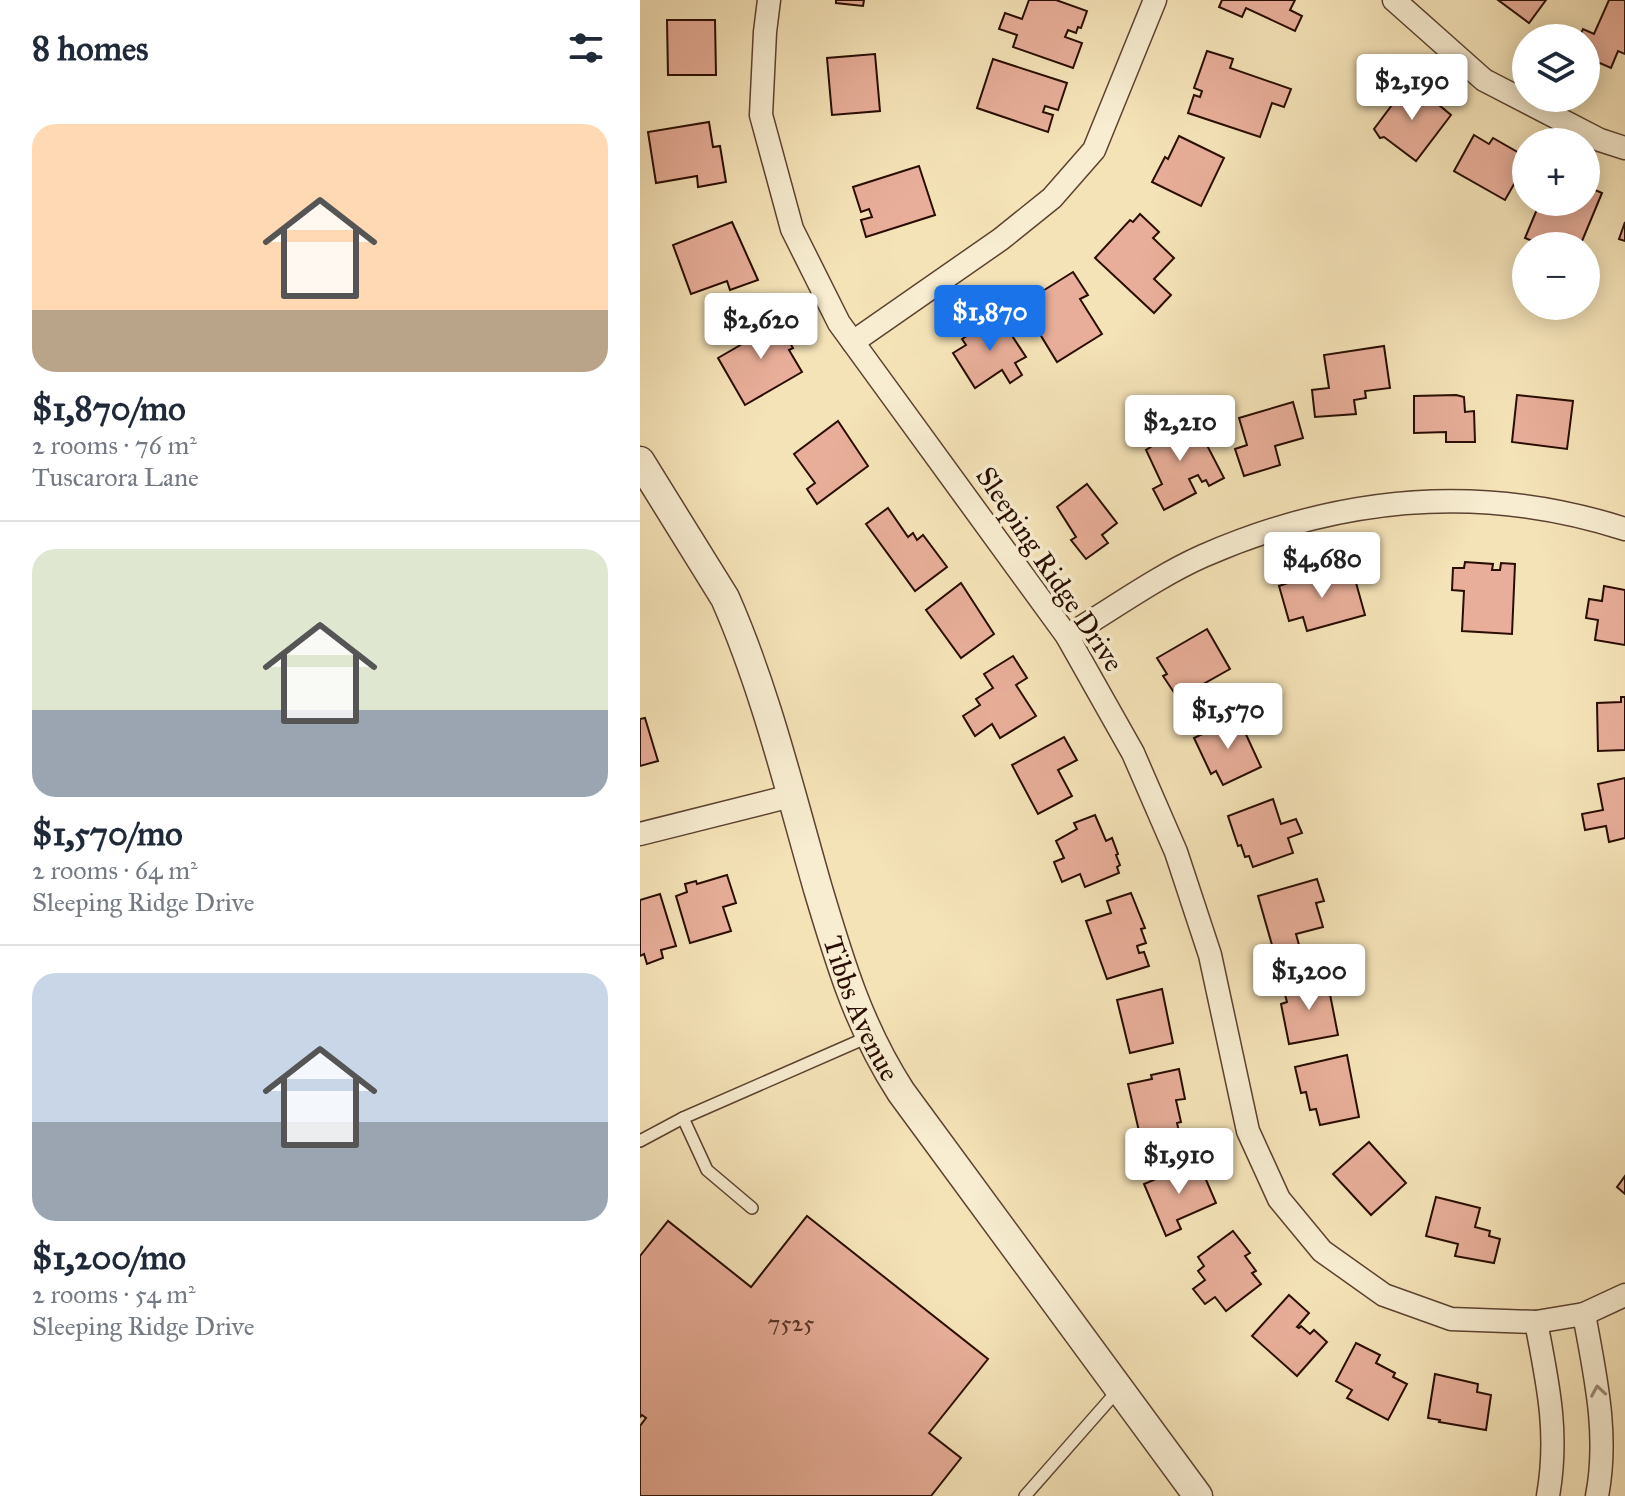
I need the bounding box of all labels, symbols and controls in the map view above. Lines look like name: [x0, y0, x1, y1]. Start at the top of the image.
map controls: [1512, 24, 1600, 320]
button: layers: [1512, 24, 1600, 112]
icon: filters: [564, 26, 608, 70]
text: 8 homes: [32, 28, 148, 69]
pin: $2,190: [1347, 54, 1477, 122]
text: $2,190: [1375, 64, 1449, 96]
button: +: [1512, 128, 1600, 216]
icon: home: [248, 176, 392, 320]
button: −: [1512, 232, 1600, 320]
pin: $1,870: [925, 285, 1055, 353]
pin: $2,620: [696, 293, 826, 361]
text: $1,870: [952, 295, 1028, 327]
text: $2,620: [723, 303, 799, 335]
text: $1,870/mo: [32, 388, 186, 429]
pin: $2,210: [1115, 395, 1245, 463]
text: $2,210: [1143, 405, 1217, 437]
text: 2 rooms · 76 m²: [32, 429, 197, 461]
street label: Sleeping Ridge Drive: [968, 460, 1132, 678]
text: Tuscarora Lane: [32, 461, 199, 493]
pin: $4,680: [1257, 532, 1387, 600]
text: $4,680: [1282, 542, 1362, 574]
icon: home: [248, 601, 392, 745]
pin: $1,570: [1163, 683, 1293, 751]
text: $1,570: [1191, 693, 1265, 725]
text: $1,570/mo: [32, 813, 183, 854]
text: 2 rooms · 64 m²: [32, 854, 198, 886]
text: Sleeping Ridge Drive: [32, 886, 255, 918]
street label: Tibbs Avenue: [816, 931, 908, 1087]
pin: $1,200: [1244, 944, 1374, 1012]
text: $1,200: [1271, 954, 1347, 986]
icon: home: [248, 1025, 392, 1169]
pin: $1,910: [1114, 1128, 1244, 1196]
text: $1,910: [1143, 1138, 1215, 1170]
text: $1,200/mo: [32, 1237, 186, 1278]
text: 2 rooms · 54 m²: [32, 1278, 196, 1310]
house number: 7525: [768, 1308, 814, 1338]
text: Sleeping Ridge Drive: [32, 1310, 255, 1342]
one-way arrow: [1590, 1384, 1607, 1398]

